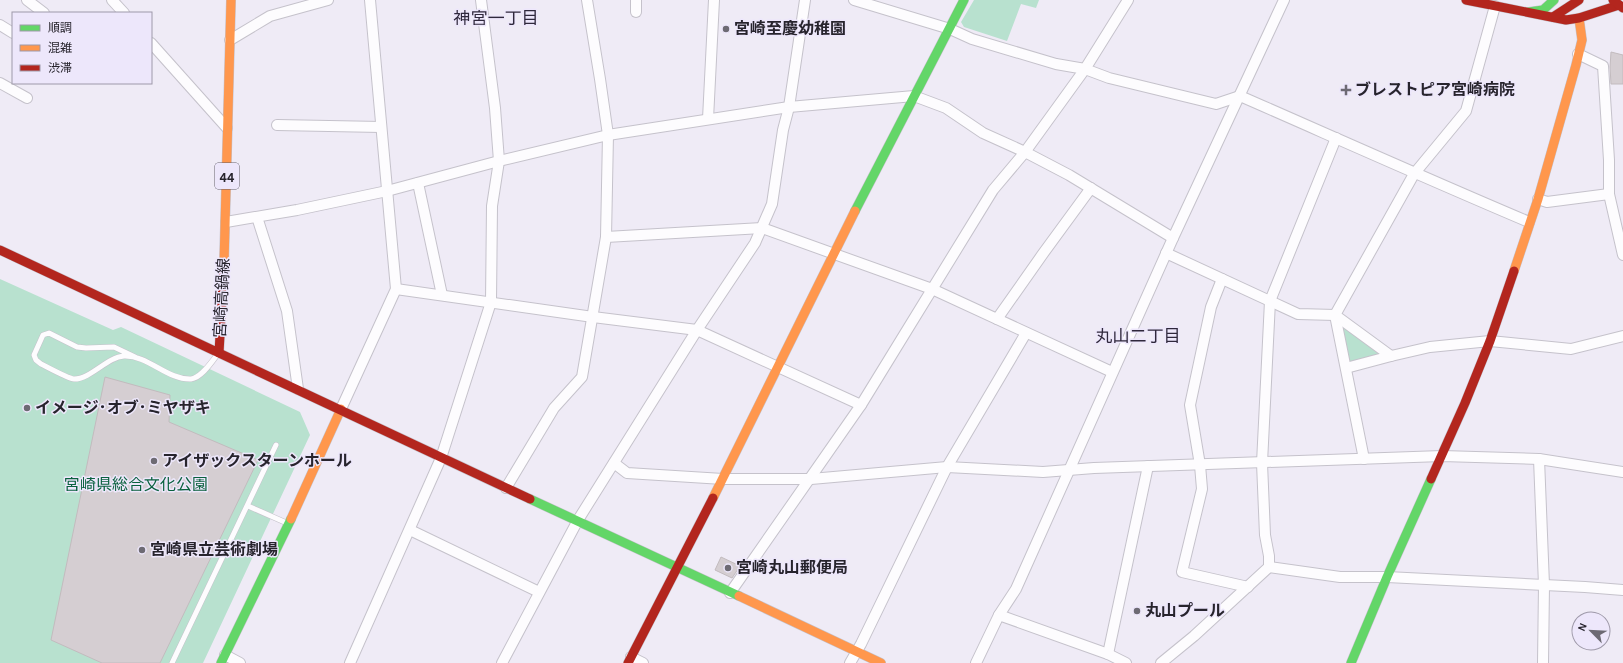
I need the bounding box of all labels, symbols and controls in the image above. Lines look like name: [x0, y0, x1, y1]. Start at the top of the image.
district label: 神宮一丁目: [454, 10, 539, 27]
legend: [12, 12, 152, 84]
place label: 宮崎至慶幼稚園: [734, 20, 846, 37]
text: 順調: [48, 22, 72, 34]
marker: 宮崎至慶幼稚園: [721, 24, 731, 34]
text: 混雑: [48, 41, 72, 54]
text: 渋滞: [48, 62, 72, 74]
place label: ブレストピア宮崎病院: [1355, 81, 1515, 98]
marker: ブレストピア宮崎病院: [1340, 84, 1352, 96]
road number: 44: [215, 163, 239, 189]
street label: 宮崎高鍋線: [211, 258, 232, 338]
district label: 丸山二丁目: [1096, 328, 1181, 345]
place label: イメージ･オブ･ミヤザキ: [35, 399, 211, 416]
marker: イメージ･オブ･ミヤザキ: [22, 403, 32, 413]
place label: アイザックスターンホール: [162, 452, 352, 469]
marker: アイザックスターンホール: [149, 456, 159, 466]
park label: 宮崎県総合文化公園: [64, 476, 208, 493]
place label: 宮崎県立芸術劇場: [150, 540, 278, 558]
marker: 宮崎県立芸術劇場: [137, 545, 147, 555]
place label: 宮崎丸山郵便局: [736, 559, 848, 576]
marker: 宮崎丸山郵便局: [723, 563, 733, 573]
place label: 丸山プール: [1145, 602, 1225, 619]
marker: 丸山プール: [1132, 606, 1142, 616]
north arrow: [1571, 611, 1611, 651]
text: N: [1576, 621, 1589, 633]

